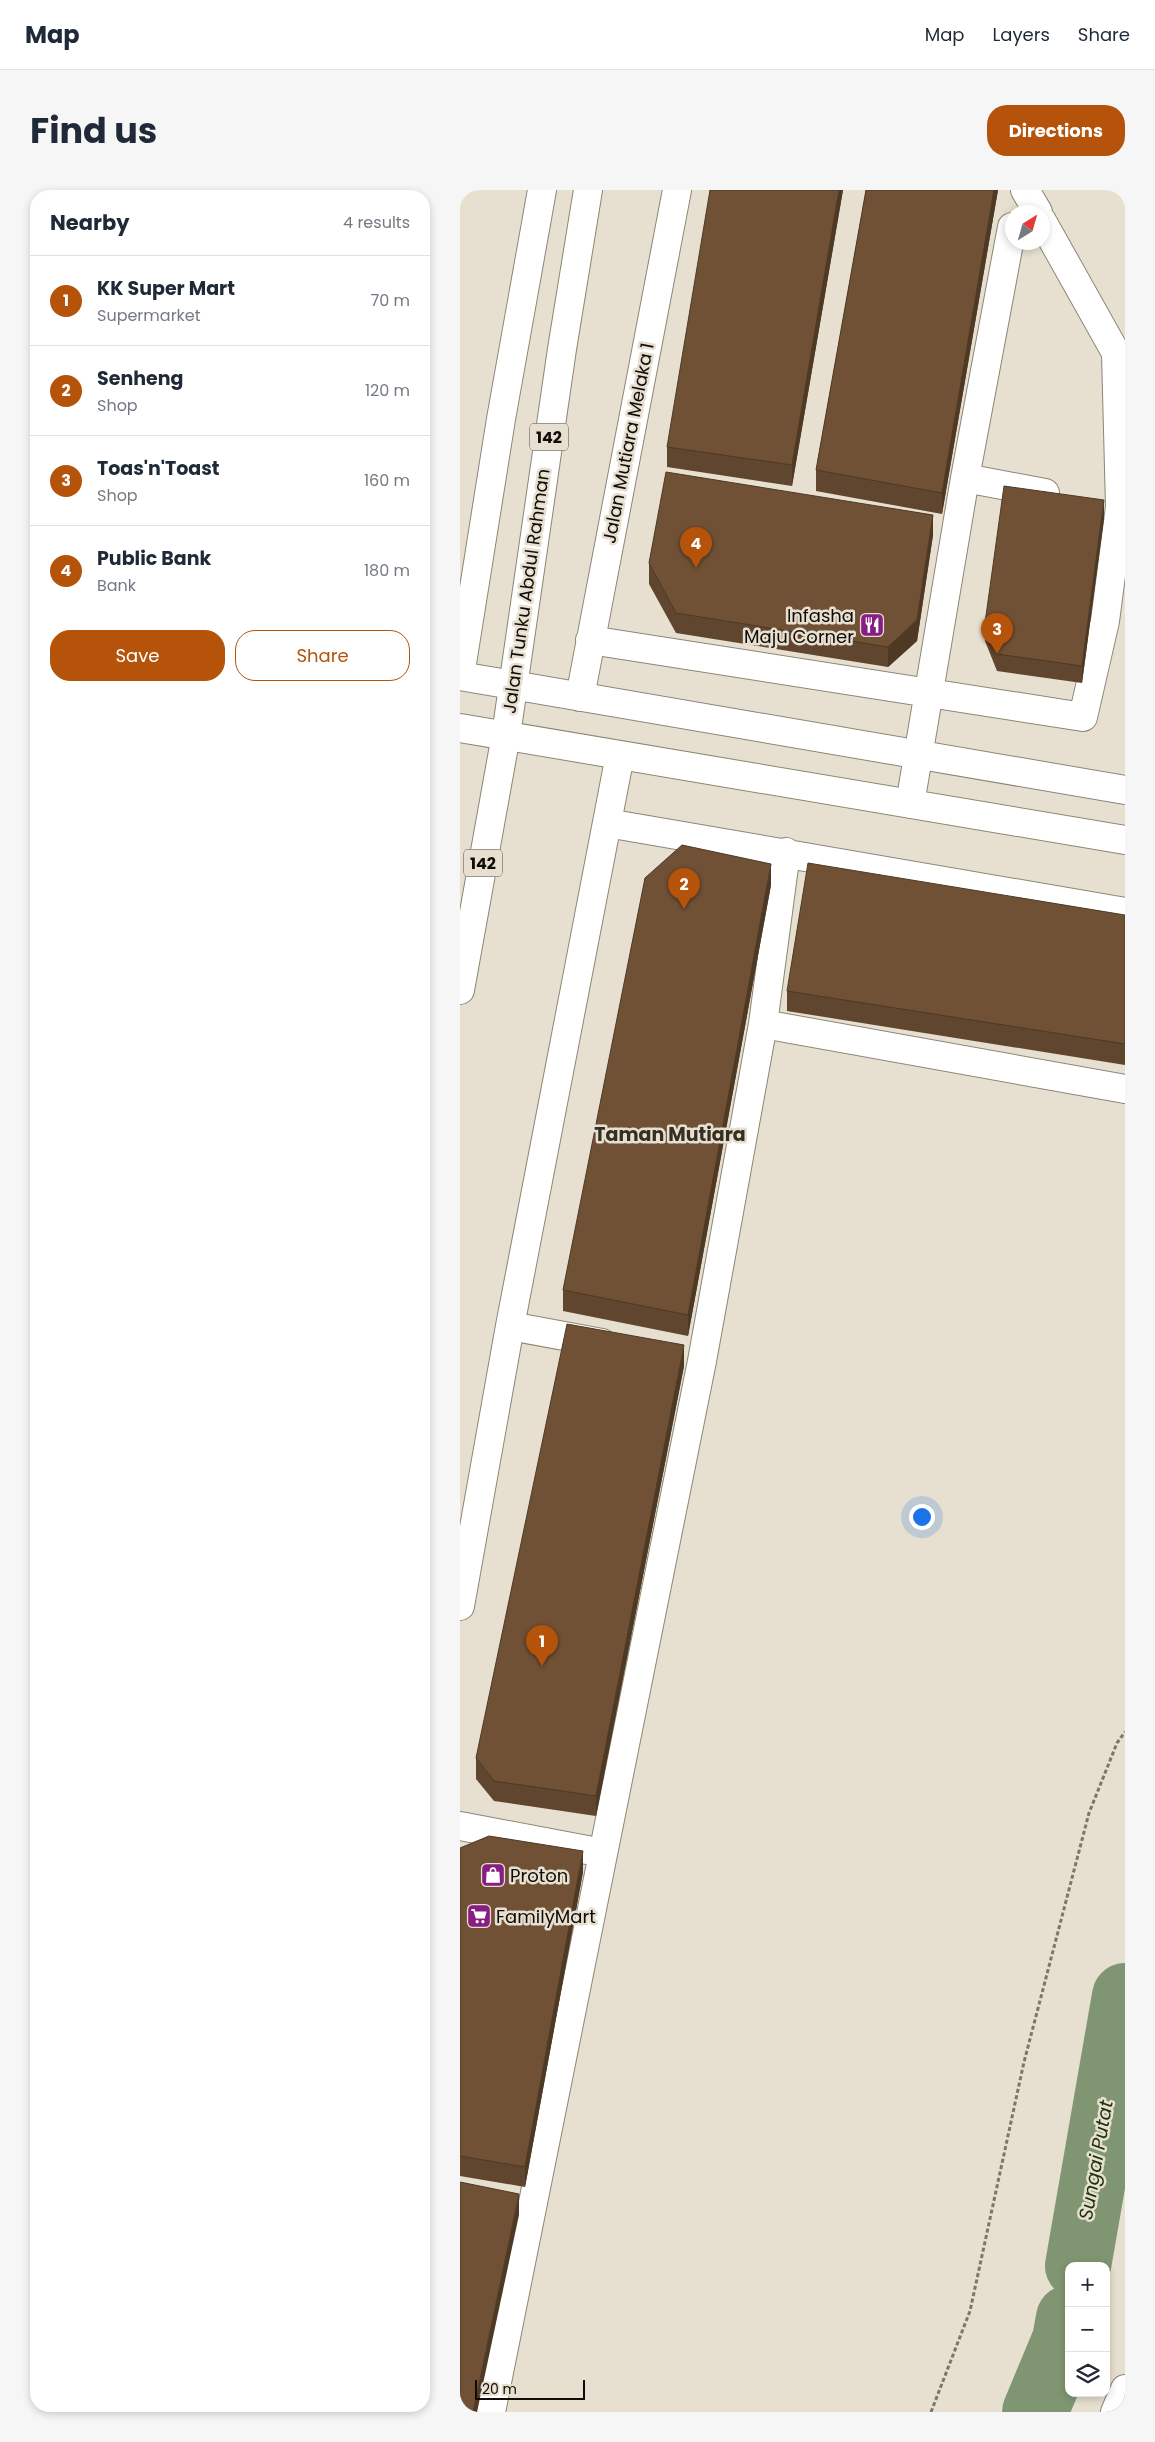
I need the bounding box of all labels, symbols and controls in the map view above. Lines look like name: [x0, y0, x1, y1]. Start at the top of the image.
text: Map: [25, 18, 80, 51]
text: Map: [925, 22, 965, 47]
text: Layers: [993, 22, 1050, 47]
text: Share: [1078, 22, 1130, 47]
button: Directions: [987, 105, 1125, 156]
text: Find us: [30, 106, 157, 155]
north arrow: [1005, 205, 1050, 250]
text: Nearby: [50, 208, 130, 237]
text: 4 results: [343, 211, 410, 234]
text: KK Super Mart: [97, 275, 235, 302]
text: 1: [63, 289, 69, 312]
text: 70 m: [370, 289, 410, 312]
text: Supermarket: [97, 304, 201, 327]
street label: Jalan Mutiara Melaka 1: [596, 341, 660, 545]
text: Senheng: [97, 365, 183, 392]
text: 2: [61, 379, 71, 402]
text: 120 m: [365, 379, 410, 402]
text: Shop: [97, 394, 138, 417]
road number: 142: [530, 423, 568, 450]
text: Toas'n'Toast: [97, 455, 220, 482]
street label: Jalan Tunku Abdul Rahman: [496, 467, 556, 715]
text: 3: [61, 469, 71, 492]
text: 160 m: [364, 469, 410, 492]
text: Shop: [97, 484, 138, 507]
pin: 4: [680, 527, 712, 568]
text: Public Bank: [97, 545, 211, 572]
text: 4: [61, 559, 71, 582]
text: 180 m: [364, 559, 410, 582]
text: Bank: [97, 574, 136, 597]
place label: Infasha Maju Corner: [744, 603, 854, 649]
restaurant icon: Infasha Maju Corner: [859, 612, 885, 638]
pin: 3: [981, 613, 1013, 654]
button: Save: [50, 630, 225, 681]
button: Share: [235, 630, 410, 681]
road number: 142: [464, 850, 502, 876]
pin: 2: [668, 868, 700, 909]
district label: Taman Mutiara: [594, 1121, 746, 1148]
your location: [909, 1504, 935, 1530]
pin: 1: [526, 1625, 558, 1666]
shop icon: Proton: [480, 1862, 506, 1888]
place label: Proton: [510, 1863, 568, 1888]
supermarket icon: FamilyMart: [466, 1903, 492, 1929]
place label: FamilyMart: [496, 1904, 596, 1929]
water label: Sungai Putat: [1072, 2097, 1120, 2222]
map controls: [1065, 2262, 1110, 2397]
button: +: [1065, 2262, 1110, 2307]
button: −: [1065, 2307, 1110, 2352]
button: layers: [1065, 2352, 1110, 2397]
scale bar: [475, 2377, 585, 2400]
text: 20 m: [482, 2379, 517, 2399]

